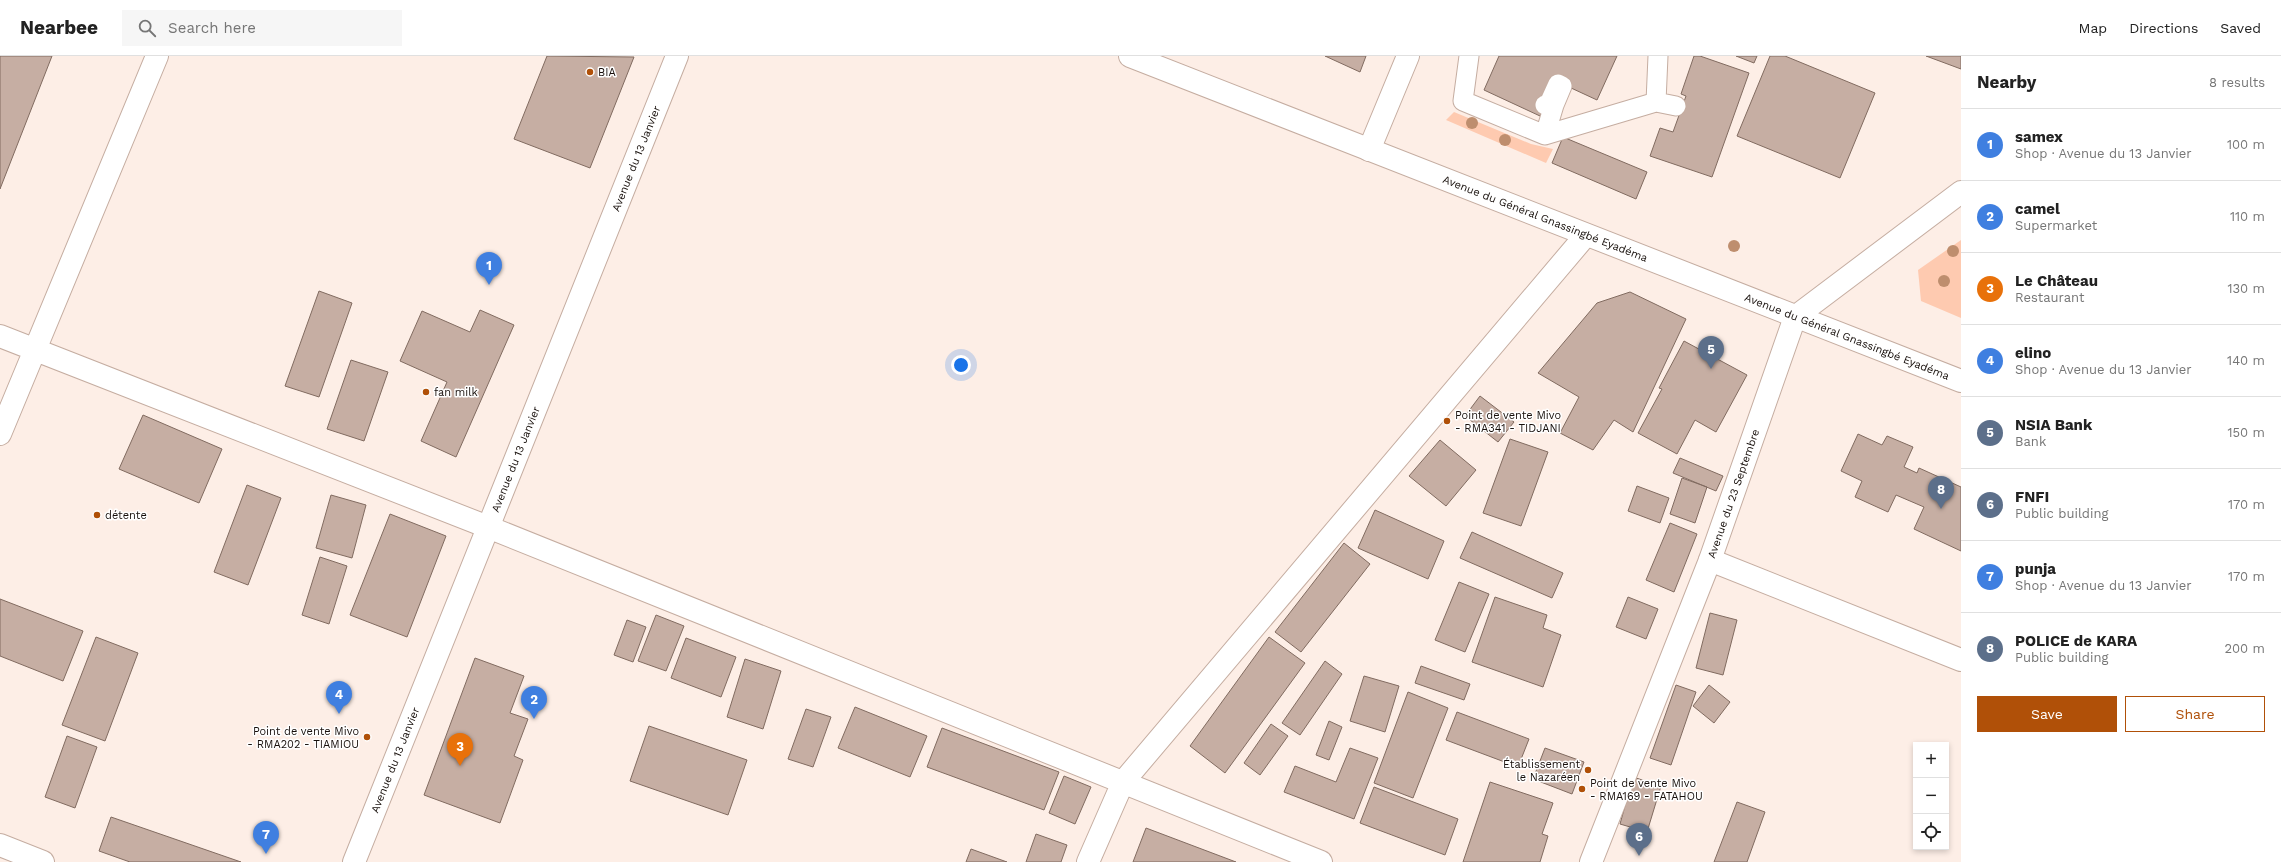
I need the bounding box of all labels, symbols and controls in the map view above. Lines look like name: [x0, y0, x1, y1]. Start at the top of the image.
search box: [122, 10, 402, 46]
text: Nearbee: [20, 16, 98, 39]
icon: search: [136, 17, 158, 39]
text: Search here: [168, 19, 256, 37]
text: Map: [2079, 20, 2107, 36]
text: Directions: [2129, 20, 2198, 36]
text: Saved: [2220, 20, 2261, 36]
place label: BIA: [598, 66, 616, 79]
marker: BIA: [585, 67, 595, 77]
text: Nearby: [1977, 72, 2036, 92]
text: 8 results: [2209, 75, 2265, 90]
street label: Avenue du 13 Janvier: [609, 103, 664, 213]
text: samex: [2015, 128, 2063, 146]
text: 1: [1987, 137, 1993, 152]
text: 100 m: [2227, 137, 2265, 152]
text: Shop · Avenue du 13 Janvier: [2015, 146, 2192, 161]
street label: Avenue du Général Gnassingbé Eyadéma: [1441, 173, 1649, 265]
text: camel: [2015, 200, 2060, 218]
text: 2: [1986, 209, 1994, 224]
text: 110 m: [2230, 209, 2265, 224]
text: Supermarket: [2015, 218, 2097, 233]
pin: 1: [476, 252, 502, 285]
text: Le Château: [2015, 272, 2098, 290]
text: 3: [1986, 281, 1994, 296]
text: 130 m: [2227, 281, 2265, 296]
text: Restaurant: [2015, 290, 2085, 305]
street label: Avenue du Général Gnassingbé Eyadéma: [1743, 291, 1951, 383]
pin: 5: [1698, 336, 1724, 369]
text: elino: [2015, 344, 2051, 362]
text: 4: [1986, 353, 1994, 368]
text: 140 m: [2227, 353, 2265, 368]
your location: [951, 355, 971, 375]
text: Shop · Avenue du 13 Janvier: [2015, 362, 2192, 377]
place label: fan milk: [434, 386, 478, 399]
marker: fan milk: [421, 387, 431, 397]
street label: Avenue du 13 Janvier: [489, 404, 543, 514]
place label: Point de vente Mivo - RMA341 - TIDJANI: [1455, 409, 1561, 435]
marker: Point de vente Mivo - RMA341 - TIDJANI: [1442, 416, 1452, 426]
text: NSIA Bank: [2015, 416, 2092, 434]
text: 5: [1986, 425, 1994, 440]
text: 150 m: [2227, 425, 2265, 440]
street label: Avenue du 23 Septembre: [1705, 427, 1762, 560]
text: Bank: [2015, 434, 2046, 449]
pin: 8: [1928, 476, 1954, 509]
text: FNFI: [2015, 488, 2049, 506]
text: 6: [1986, 497, 1994, 512]
text: 170 m: [2228, 497, 2265, 512]
text: Public building: [2015, 506, 2108, 521]
place label: détente: [105, 509, 147, 522]
marker: détente: [92, 510, 102, 520]
text: punja: [2015, 560, 2056, 578]
text: 7: [1986, 569, 1994, 584]
text: 170 m: [2228, 569, 2265, 584]
text: Shop · Avenue du 13 Janvier: [2015, 578, 2192, 593]
text: POLICE de KARA: [2015, 632, 2137, 650]
text: 8: [1986, 641, 1994, 656]
text: 200 m: [2224, 641, 2265, 656]
text: Public building: [2015, 650, 2108, 665]
pin: 4: [326, 681, 352, 714]
pin: 2: [521, 686, 547, 719]
button: Save: [1977, 696, 2117, 732]
button: Share: [2125, 696, 2265, 732]
street label: Avenue du 13 Janvier: [368, 705, 423, 815]
place label: Point de vente Mivo - RMA202 - TIAMIOU: [247, 725, 359, 751]
marker: Point de vente Mivo - RMA202 - TIAMIOU: [362, 732, 372, 742]
pin: 3: [447, 733, 473, 766]
map controls: [1913, 742, 1949, 850]
button: +: [1913, 742, 1949, 778]
place label: Établissement le Nazaréen: [1503, 757, 1580, 784]
marker: Établissement le Nazaréen: [1583, 765, 1593, 775]
place label: Point de vente Mivo - RMA169 - FATAHOU: [1590, 777, 1703, 803]
button: −: [1913, 778, 1949, 814]
marker: Point de vente Mivo - RMA169 - FATAHOU: [1577, 784, 1587, 794]
button: locate: [1913, 814, 1949, 850]
pin: 7: [253, 821, 279, 854]
pin: 6: [1626, 823, 1652, 856]

